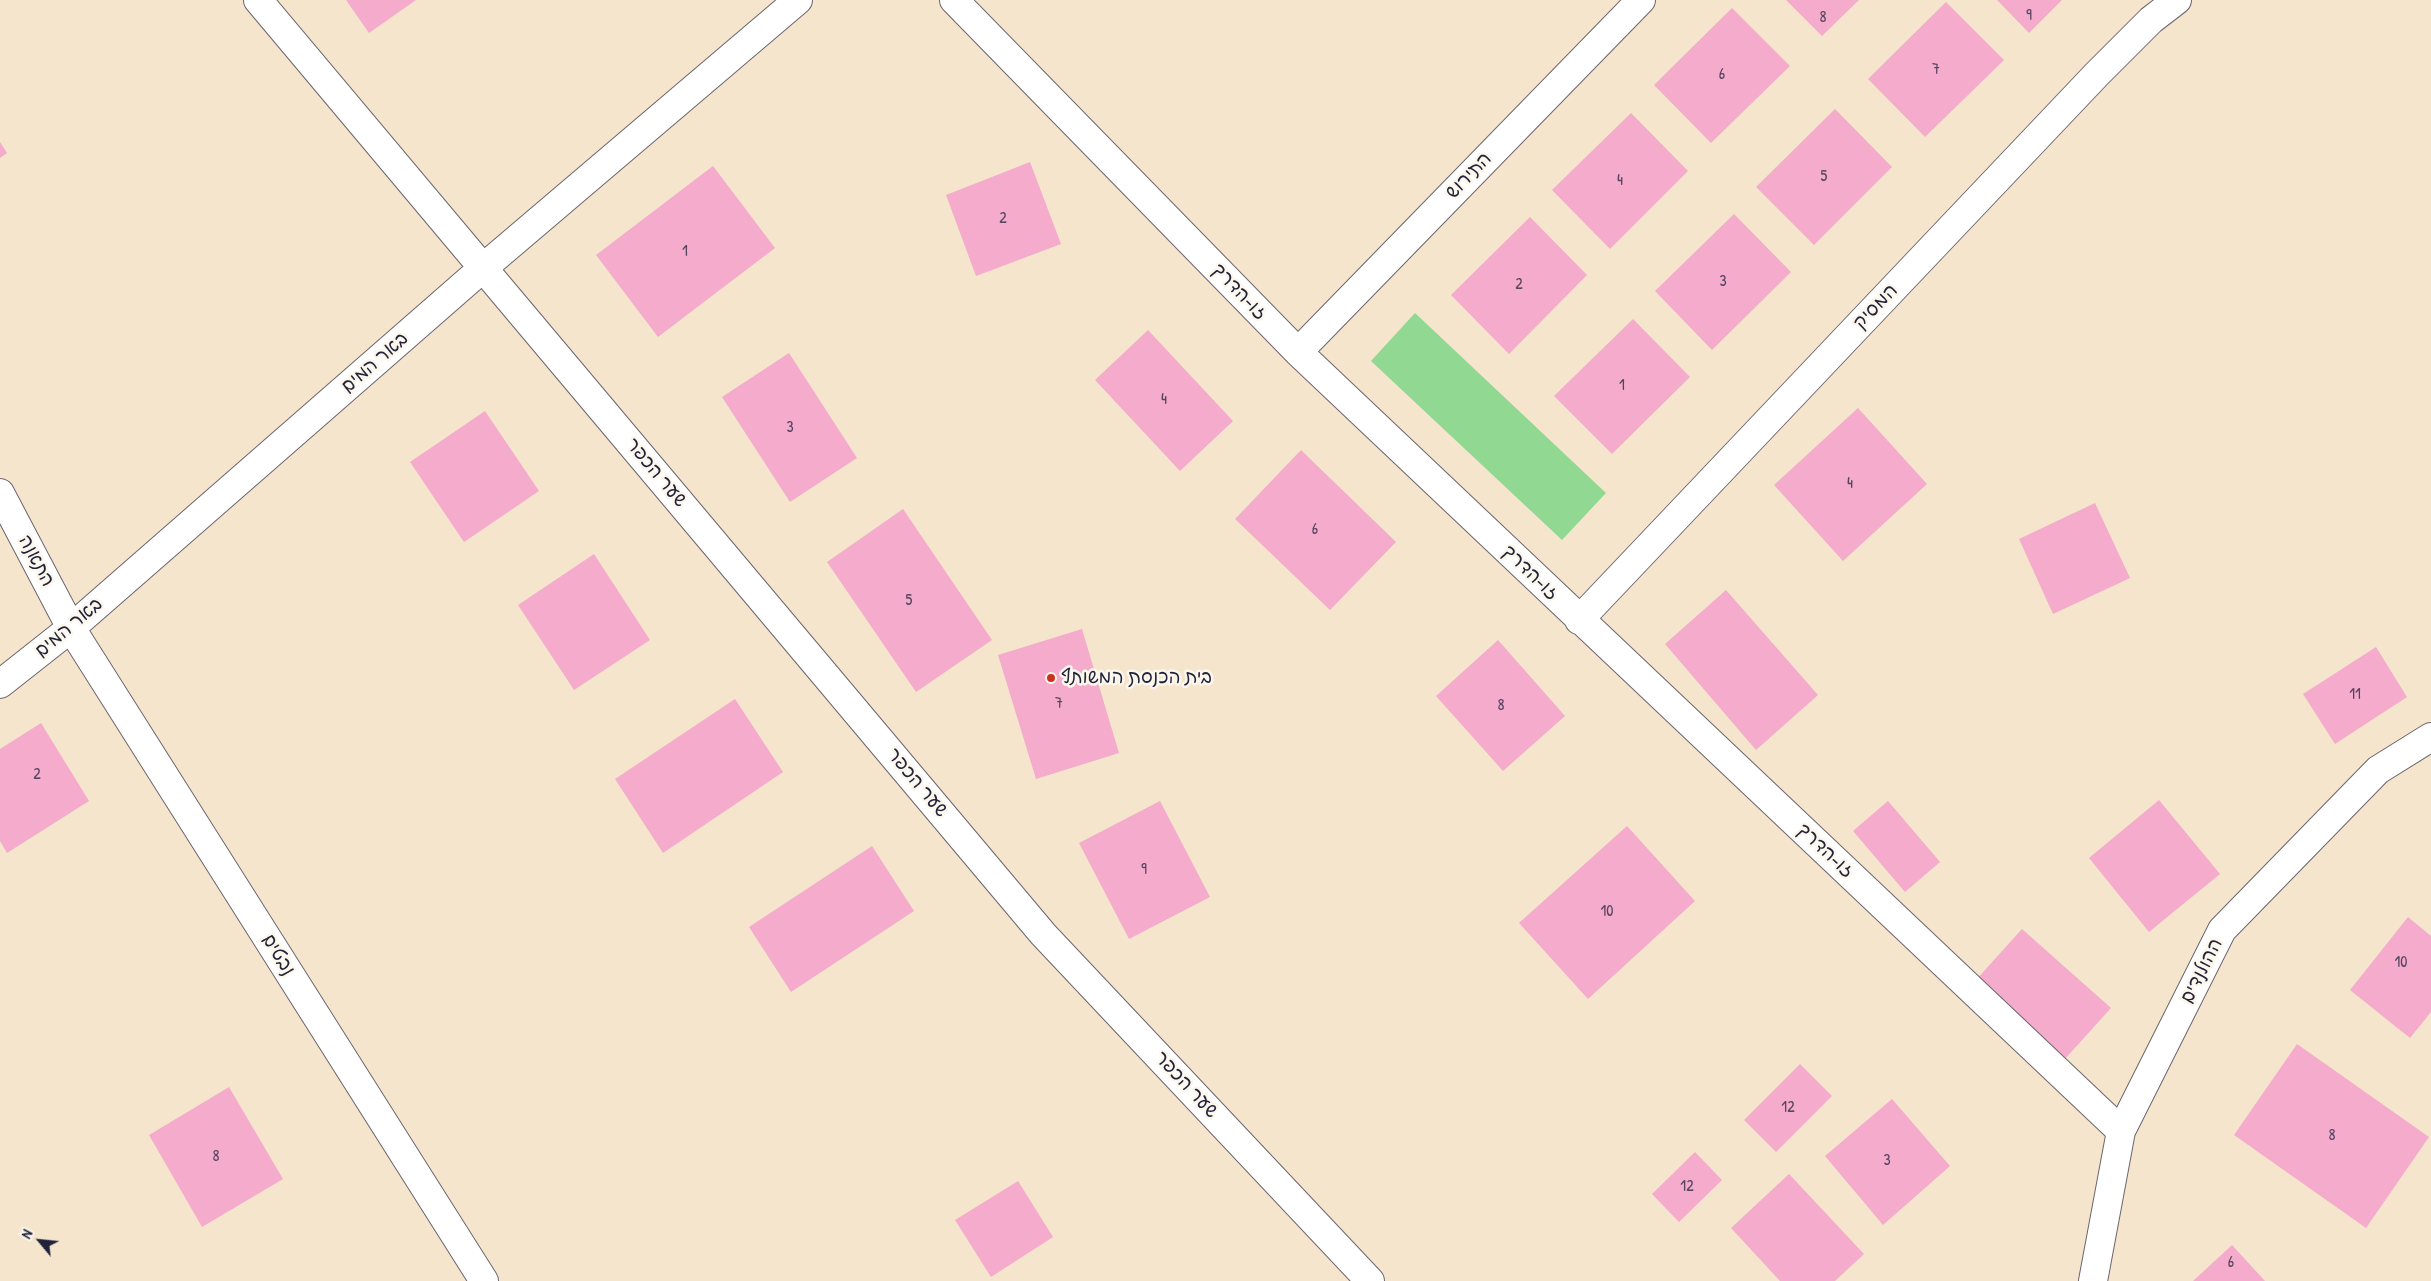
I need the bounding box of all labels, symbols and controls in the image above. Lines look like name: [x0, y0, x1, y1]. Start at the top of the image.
house number: 9: [2026, 6, 2032, 26]
house number: 8: [1820, 8, 1826, 28]
house number: 7: [1932, 60, 1940, 80]
house number: 6: [1719, 65, 1725, 85]
street label: התירוש: [1441, 148, 1497, 204]
house number: 5: [1821, 167, 1827, 187]
house number: 4: [1617, 171, 1623, 191]
house number: 2: [999, 209, 1007, 229]
house number: 1: [682, 242, 688, 262]
street label: זו-הדרך: [1207, 259, 1271, 325]
house number: 3: [1719, 272, 1727, 292]
house number: 2: [1515, 275, 1523, 295]
street label: המסיק: [1849, 280, 1903, 334]
street label: באר המים: [337, 328, 413, 398]
house number: 1: [1619, 376, 1625, 396]
house number: 4: [1161, 390, 1167, 410]
house number: 3: [786, 418, 794, 438]
street label: שער הכפר: [621, 434, 691, 512]
house number: 4: [1847, 474, 1853, 494]
house number: 6: [1312, 520, 1318, 540]
street label: התאנה: [13, 531, 59, 591]
street label: זו-הדרך: [1497, 541, 1563, 605]
house number: 5: [906, 591, 912, 611]
street label: באר המים: [31, 593, 107, 663]
place label: בית הכנסת המשותף: [1061, 667, 1212, 689]
marker: בית הכנסת המשותף: [1045, 672, 1057, 684]
house number: 11: [2349, 685, 2361, 705]
house number: 7: [1055, 694, 1063, 714]
house number: 8: [1498, 696, 1504, 716]
street label: שער הכפר: [882, 744, 952, 822]
house number: 2: [33, 765, 41, 785]
street label: זו-הדרך: [1792, 819, 1858, 883]
house number: 9: [1141, 860, 1147, 880]
house number: 10: [1601, 902, 1613, 922]
street label: נבטים: [257, 930, 299, 980]
street label: ההולנדים: [2176, 935, 2228, 1007]
house number: 10: [2395, 953, 2407, 973]
street label: שער הכפר: [1149, 1047, 1223, 1123]
house number: 12: [1781, 1098, 1795, 1118]
house number: 8: [2329, 1126, 2335, 1146]
house number: 8: [213, 1147, 219, 1167]
house number: 3: [1883, 1151, 1891, 1171]
house number: 12: [1680, 1177, 1694, 1197]
north arrow: [15, 1216, 65, 1266]
text: N: [16, 1226, 36, 1241]
house number: 6: [2228, 1253, 2234, 1273]

